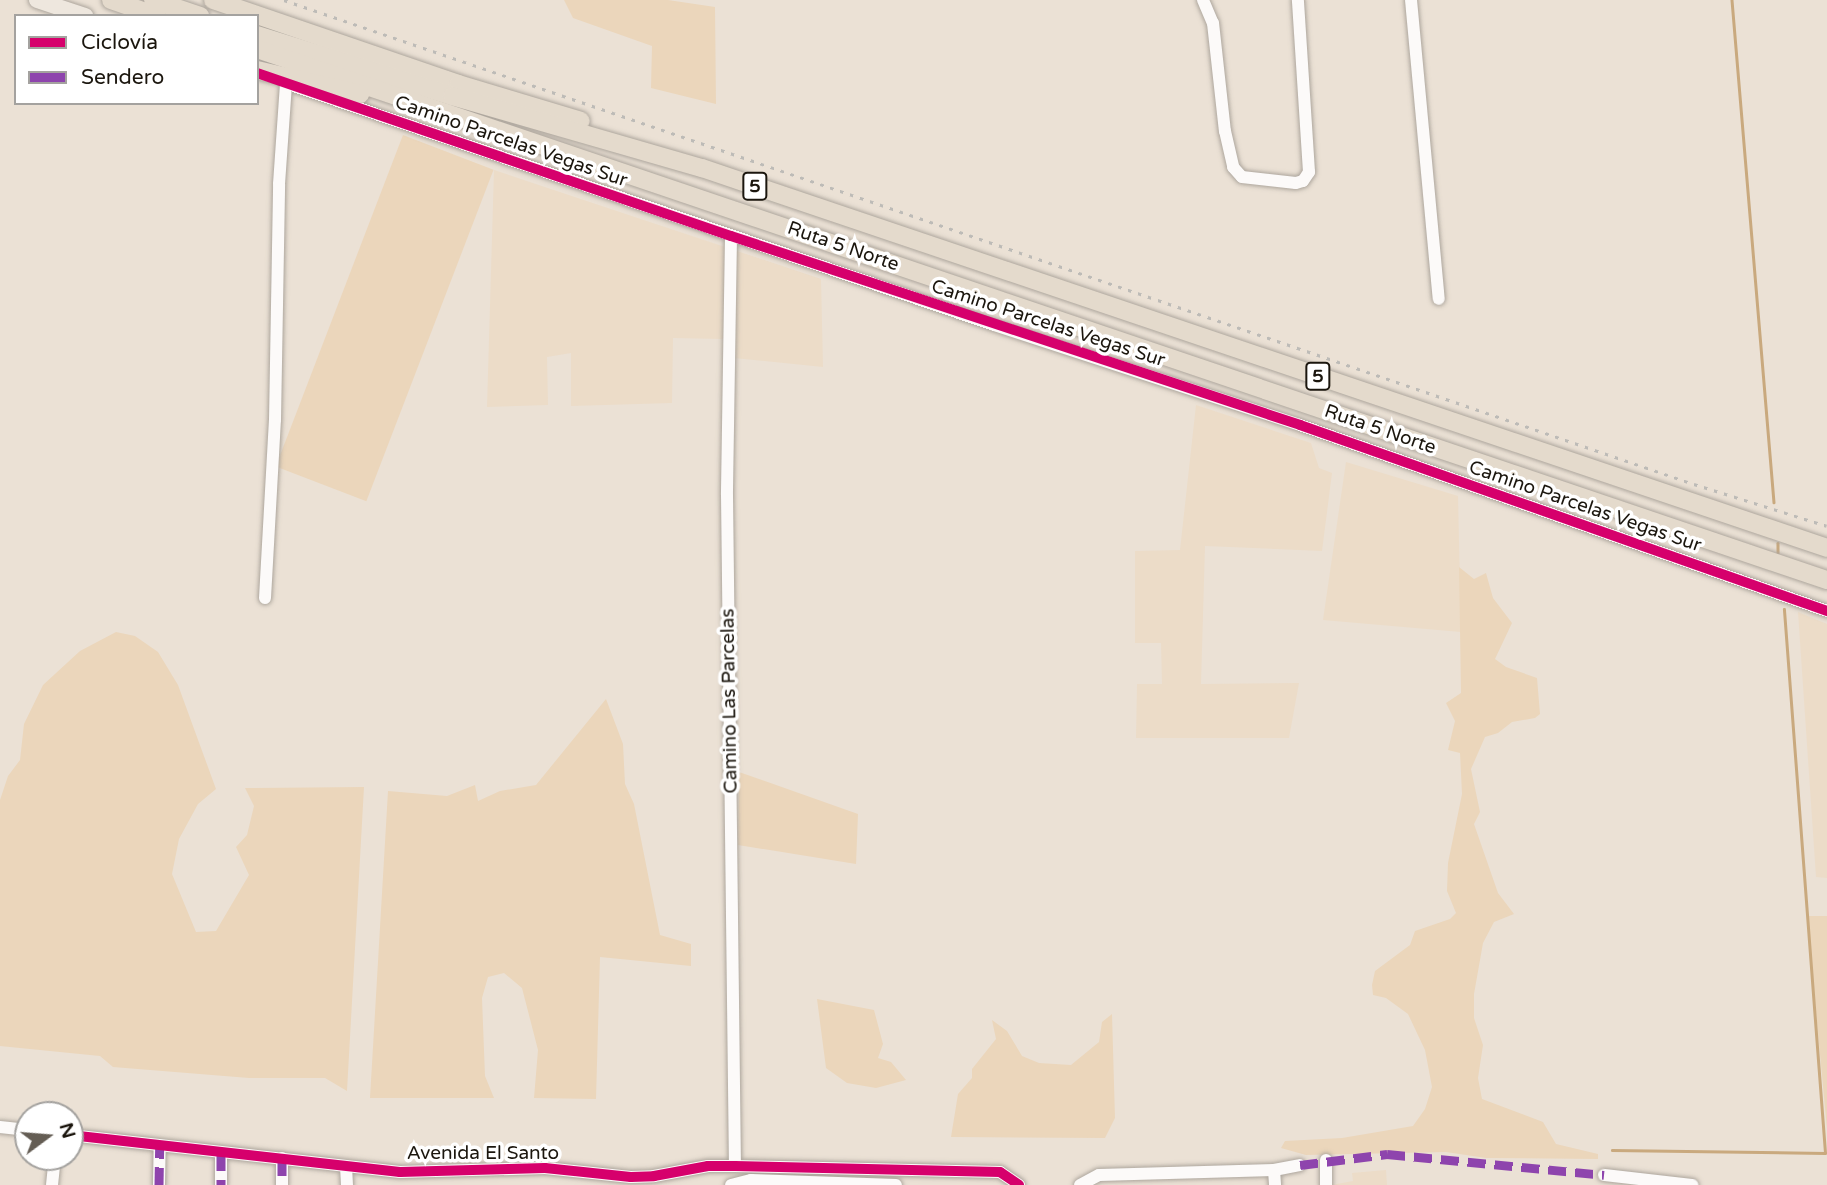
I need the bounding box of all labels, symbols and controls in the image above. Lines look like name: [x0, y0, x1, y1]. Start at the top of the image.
legend: [14, 14, 259, 105]
text: Ciclovía: [81, 30, 158, 55]
text: Sendero: [81, 65, 164, 90]
street label: Camino Parcelas Vegas Sur: [392, 91, 630, 193]
road number: 5: [741, 172, 769, 201]
street label: Ruta 5 Norte: [784, 217, 902, 277]
street label: Camino Parcelas Vegas Sur: [928, 275, 1168, 373]
road number: 5: [1304, 362, 1332, 390]
street label: Ruta 5 Norte: [1321, 400, 1439, 460]
street label: Camino Parcelas Vegas Sur: [1466, 456, 1704, 558]
street label: Camino Las Parcelas: [717, 608, 743, 794]
north arrow: [14, 1101, 84, 1171]
text: N: [55, 1120, 80, 1141]
street label: Avenida El Santo: [407, 1143, 559, 1165]

